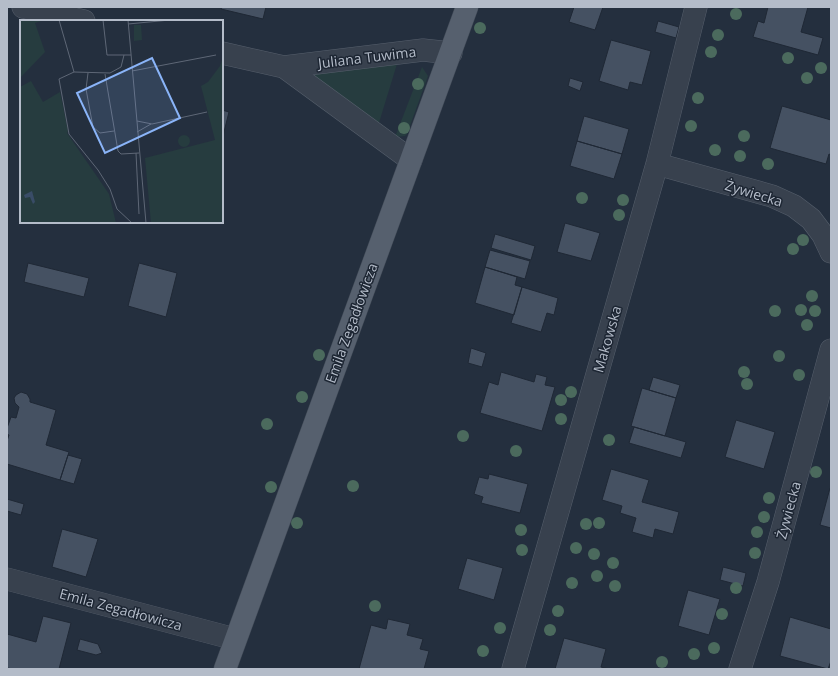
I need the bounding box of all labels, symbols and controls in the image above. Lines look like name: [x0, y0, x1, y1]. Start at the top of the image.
inset map: [20, 20, 223, 223]
street label: Juliana Tuwima: [315, 42, 417, 73]
street label: Żywiecka: [723, 175, 785, 211]
street label: Emila Zegadłowicza: [320, 260, 382, 386]
street label: Makowska: [588, 303, 626, 375]
street label: Żywiecka: [771, 479, 805, 541]
street label: Emila Zegadłowicza: [57, 583, 185, 635]

